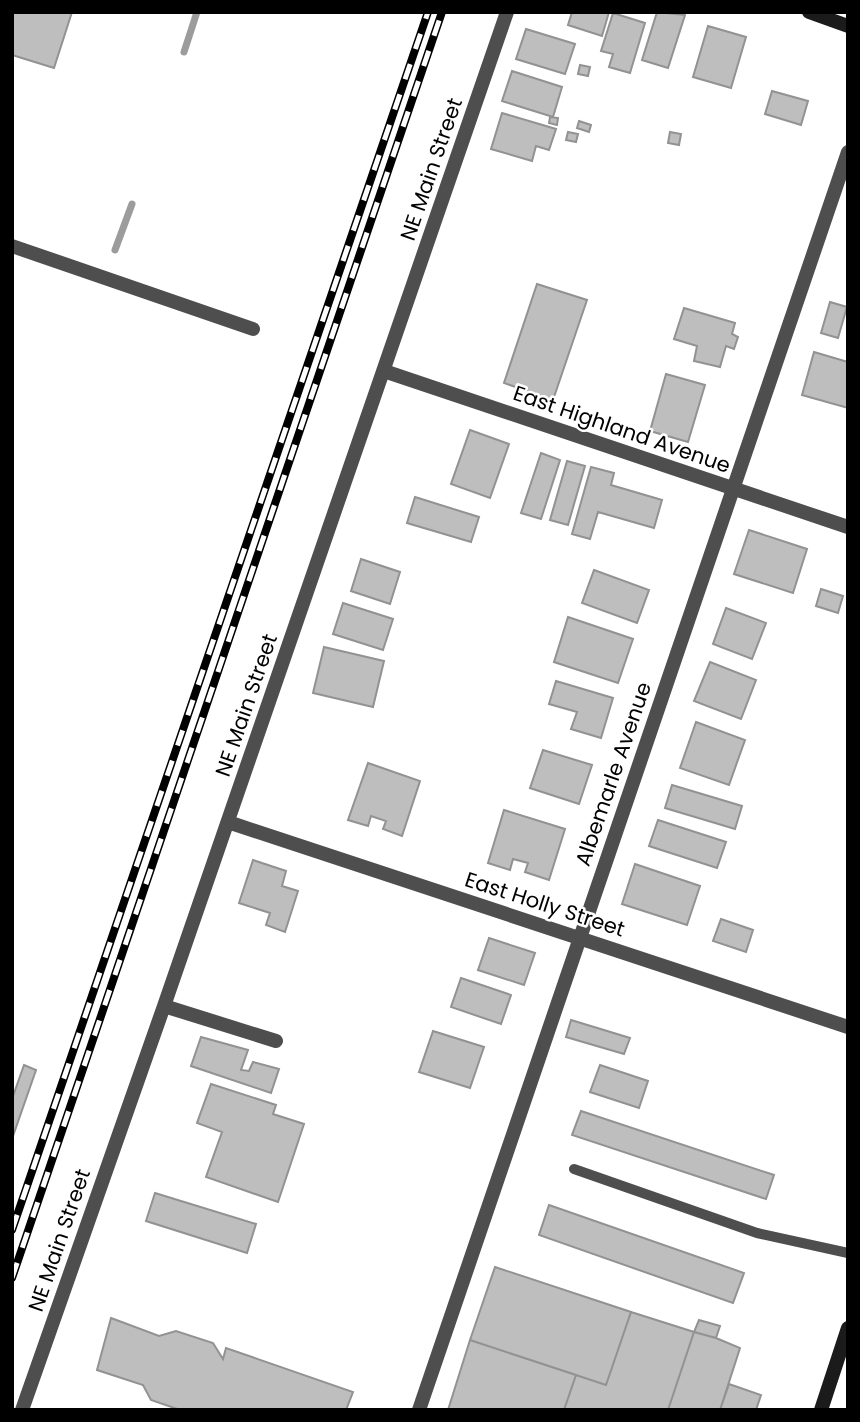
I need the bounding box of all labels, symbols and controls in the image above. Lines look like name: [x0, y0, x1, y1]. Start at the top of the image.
street label: NE Main Street: [393, 94, 469, 244]
street label: East Highland Avenue: [509, 378, 735, 480]
street label: NE Main Street: [208, 630, 284, 780]
street label: Albemarle Avenue: [568, 678, 658, 870]
street label: East Holly Street: [461, 864, 629, 944]
street label: NE Main Street: [21, 1165, 97, 1315]

